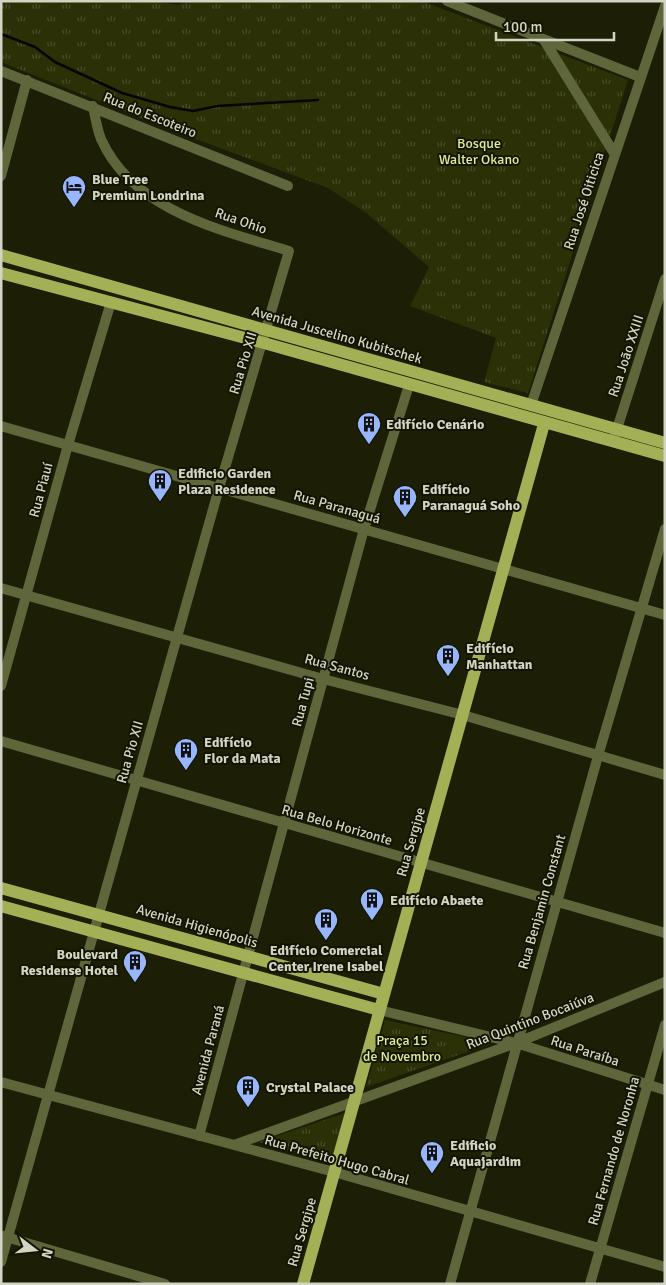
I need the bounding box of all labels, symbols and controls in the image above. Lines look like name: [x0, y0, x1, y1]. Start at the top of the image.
scale bar: [496, 10, 614, 42]
text: 100 m: [503, 18, 543, 36]
street label: Rua do Escoteiro: [101, 89, 199, 141]
park label: Bosque Walter Okano: [439, 135, 519, 168]
street label: Rua José Oiticica: [560, 150, 608, 252]
place label: Blue Tree Premium Londrina: [92, 171, 205, 204]
hotel icon: Blue Tree Premium Londrina: [61, 174, 87, 208]
street label: Rua Ohio: [213, 204, 269, 238]
street label: Avenida Juscelino Kubitschek: [250, 303, 424, 367]
street label: Rua João XXIII: [605, 313, 647, 399]
street label: Rua Pio XII: [225, 330, 261, 396]
building icon: Edifício Cenário: [356, 411, 382, 445]
place label: Edifício Cenário: [386, 416, 484, 433]
street label: Rua Piauí: [26, 460, 57, 519]
place label: Edificio Garden Plaza Residence: [178, 465, 276, 498]
building icon: Edificio Garden Plaza Residence: [147, 468, 173, 502]
place label: Edifício Paranaguá Soho: [422, 481, 520, 514]
building icon: Edifício Paranaguá Soho: [392, 484, 418, 518]
street label: Rua Paranaguá: [292, 486, 382, 528]
place label: Edifício Manhattan: [466, 640, 533, 673]
building icon: Edifício Manhattan: [435, 643, 461, 677]
street label: Rua Santos: [303, 650, 371, 684]
street label: Rua Tupi: [288, 675, 318, 729]
street label: Rua Pio XII: [113, 719, 147, 785]
place label: Edifício Flor da Mata: [204, 734, 281, 767]
building icon: Edifício Flor da Mata: [173, 737, 199, 771]
street label: Rua Belo Horizonte: [280, 801, 394, 849]
street label: Rua Sergipe: [393, 805, 429, 879]
street label: Rua Benjamin Constant: [515, 832, 569, 971]
building icon: Edifício Abaete: [359, 887, 385, 921]
place label: Edifício Abaete: [390, 892, 483, 909]
street label: Avenida Higienópolis: [134, 901, 260, 951]
building icon: Edifício Comercial Center Irene Isabel: [313, 907, 339, 941]
place label: Edifício Comercial Center Irene Isabel: [269, 942, 384, 975]
place label: Boulevard Residense Hotel: [20, 946, 119, 979]
building icon: Boulevard Residense Hotel: [122, 949, 148, 983]
street label: Rua Quintino Bocaiúva: [464, 989, 596, 1053]
street label: Avenida Paraná: [188, 1003, 228, 1097]
park label: Praça 15 de Novembro: [363, 1032, 441, 1065]
street label: Rua Paraíba: [549, 1032, 621, 1070]
building icon: Crystal Palace: [235, 1074, 261, 1108]
street label: Rua Fernando de Noronha: [585, 1075, 643, 1227]
place label: Crystal Palace: [266, 1079, 354, 1096]
street label: Rua Prefeito Hugo Cabral: [263, 1131, 411, 1189]
place label: Edificio Aquajardim: [450, 1137, 521, 1170]
building icon: Edificio Aquajardim: [419, 1140, 445, 1174]
street label: Rua Sergipe: [284, 1195, 320, 1269]
north arrow: [10, 1225, 60, 1275]
text: N: [38, 1246, 57, 1260]

